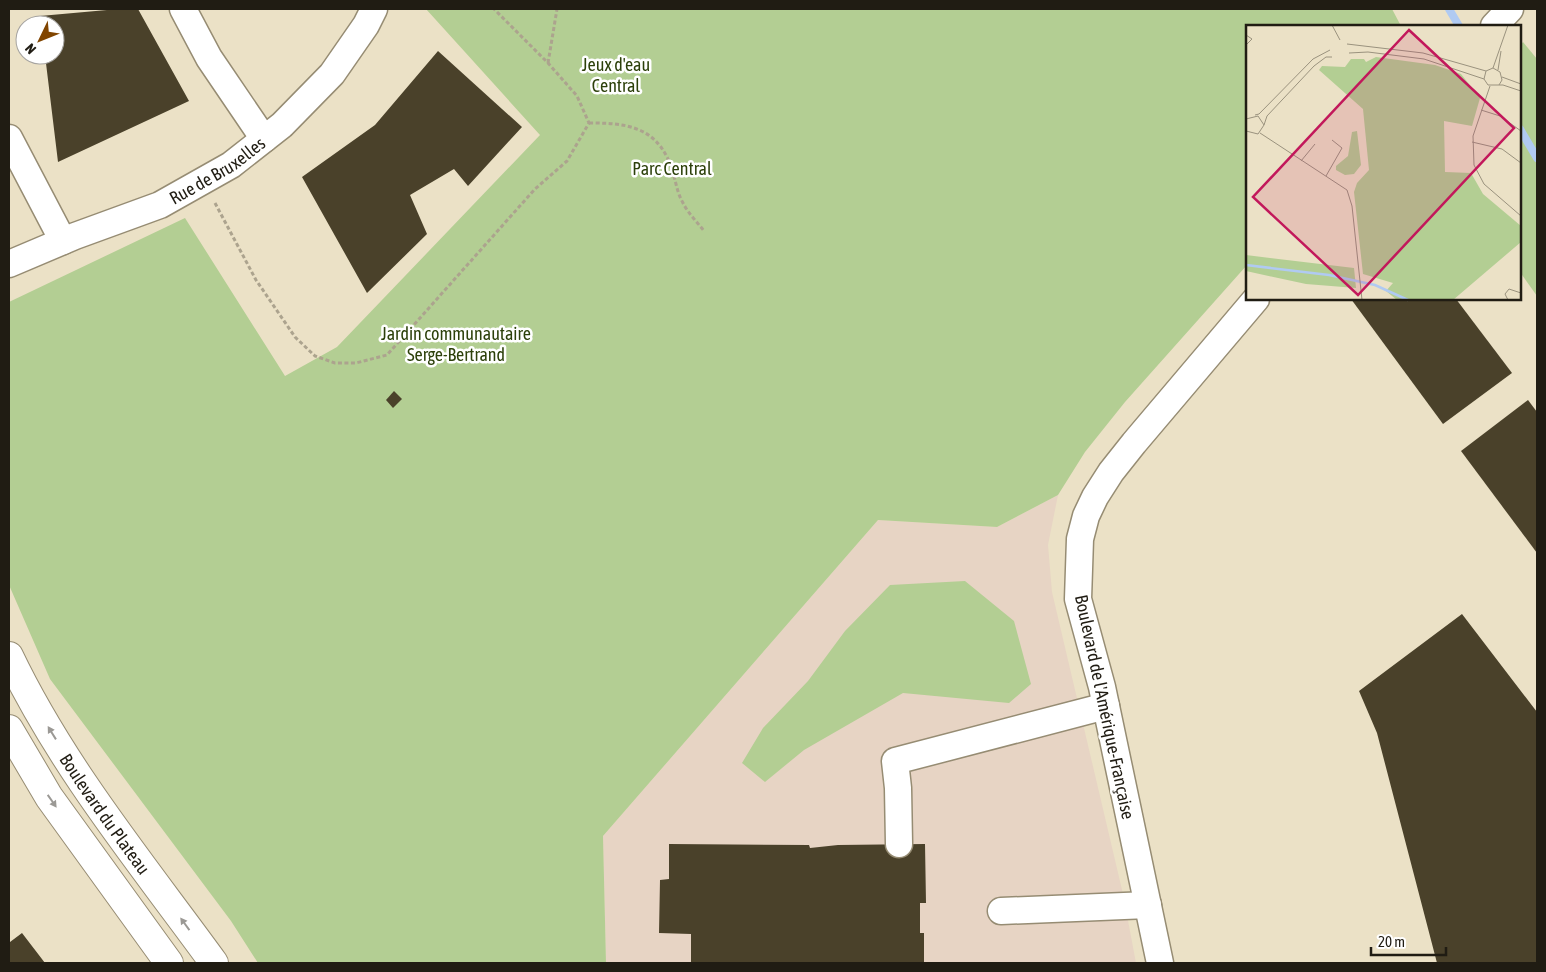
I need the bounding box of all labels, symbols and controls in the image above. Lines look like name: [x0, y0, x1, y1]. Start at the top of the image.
north arrow: [15, 15, 65, 65]
inset map: [1246, 25, 1521, 300]
text: N: [22, 40, 39, 57]
park label: Jeux d'eau Central: [582, 54, 650, 96]
street label: Rue de Bruxelles: [165, 132, 269, 208]
park label: Parc Central: [632, 158, 712, 179]
park label: Jardin communautaire Serge-Bertrand: [381, 323, 531, 365]
street label: Boulevard de l'Amérique-Française: [1071, 593, 1139, 821]
one-way arrow: [48, 727, 57, 740]
street label: Boulevard du Plateau: [56, 750, 155, 878]
one-way arrow: [47, 794, 57, 807]
one-way arrow: [180, 917, 190, 931]
scale bar: [1371, 924, 1446, 956]
text: 20 m: [1378, 933, 1405, 950]

